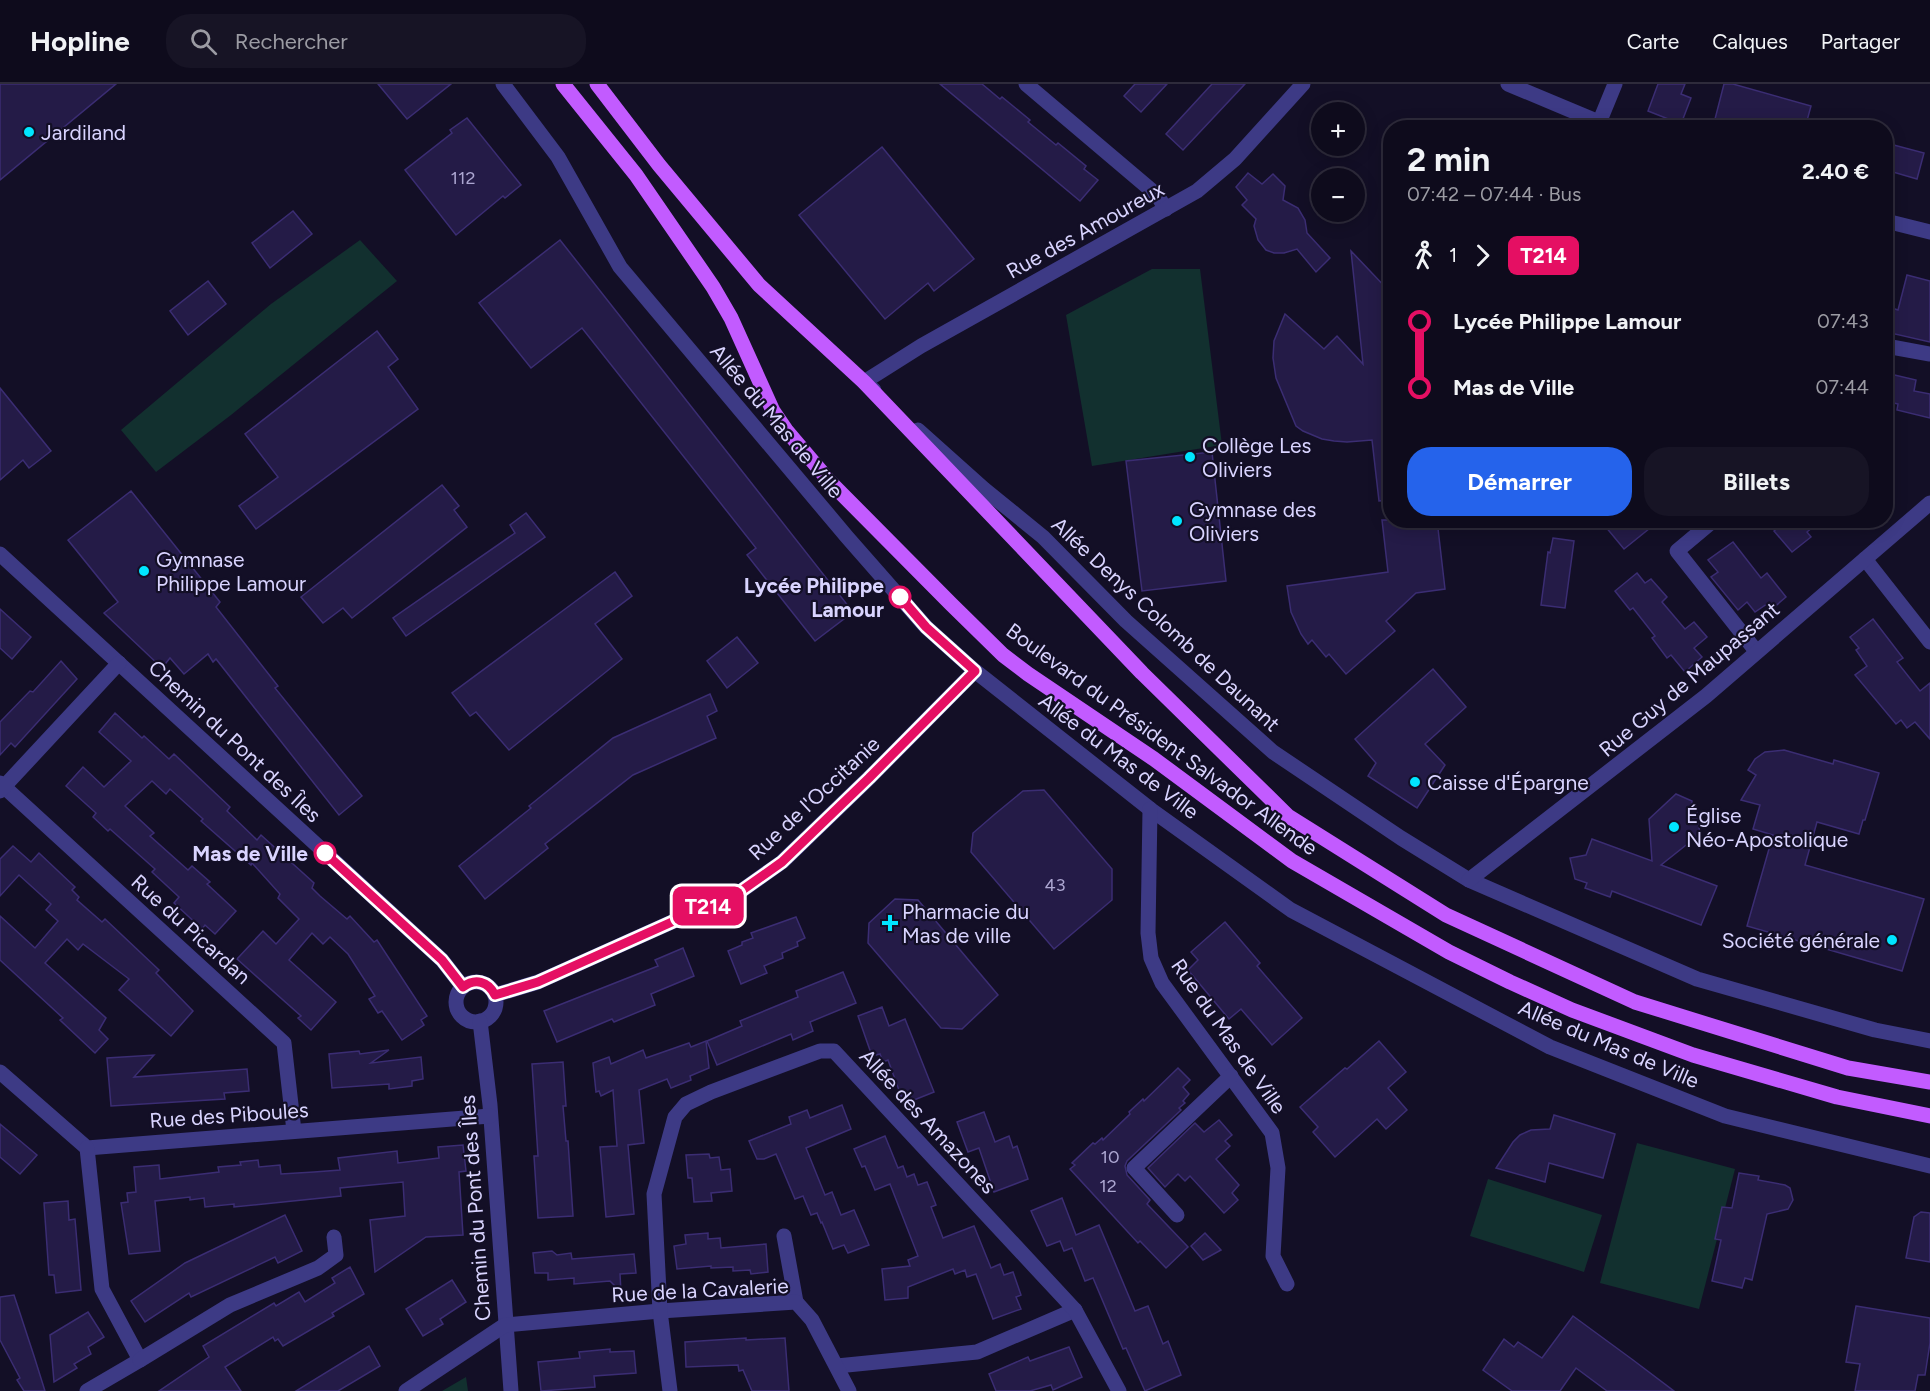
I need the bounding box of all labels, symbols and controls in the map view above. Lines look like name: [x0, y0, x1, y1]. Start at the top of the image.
search box: [166, 14, 586, 68]
text: Hopline: [30, 24, 130, 58]
icon: search: [187, 25, 220, 58]
text: Rechercher: [235, 28, 348, 55]
text: Carte: [1627, 29, 1679, 54]
text: Calques: [1712, 29, 1788, 54]
text: Partager: [1821, 29, 1900, 54]
map controls: [1311, 102, 1365, 222]
button: +: [1311, 102, 1365, 156]
place label: Jardiland: [41, 120, 126, 145]
marker: Jardiland: [22, 125, 36, 139]
text: 2 min: [1407, 140, 1490, 179]
text: 2.40 €: [1802, 158, 1869, 185]
house number: 112: [451, 167, 475, 189]
button: −: [1311, 168, 1365, 222]
street label: Rue des Amoureux: [1002, 176, 1168, 284]
text: 07:42 – 07:44 · Bus: [1407, 182, 1581, 206]
icon: walk: [1407, 239, 1440, 272]
icon: forward: [1466, 239, 1499, 272]
text: 1: [1449, 243, 1457, 267]
text: T214: [1520, 243, 1567, 268]
text: Lycée Philippe Lamour: [1453, 308, 1681, 335]
text: 07:43: [1817, 309, 1869, 333]
street label: Allée du Mas de Ville: [705, 339, 849, 503]
text: Mas de Ville: [1453, 374, 1574, 401]
text: 07:44: [1816, 375, 1869, 399]
place label: Collège Les Oliviers: [1202, 433, 1311, 482]
button: Démarrer: [1407, 447, 1632, 516]
button: Billets: [1644, 447, 1869, 516]
marker: Collège Les Oliviers: [1183, 450, 1197, 464]
place label: Gymnase des Oliviers: [1189, 497, 1316, 546]
street label: Allée Denys Colomb de Daunant: [1047, 512, 1285, 736]
marker: Gymnase des Oliviers: [1170, 514, 1184, 528]
place label: Gymnase Philippe Lamour: [156, 547, 306, 596]
marker: Gymnase Philippe Lamour: [137, 564, 151, 578]
place label: Lycée Philippe Lamour: [744, 573, 884, 622]
marker: Lycée Philippe Lamour: [889, 586, 911, 608]
street label: Rue Guy de Maupassant: [1594, 596, 1784, 762]
street label: Boulevard du Président Salvador Allende: [1002, 618, 1322, 860]
street label: Chemin du Pont des Îles: [144, 655, 326, 827]
street label: Allée du Mas de Ville: [1034, 688, 1204, 824]
street label: Rue de l'Occitanie: [743, 731, 885, 865]
place label: Caisse d'Épargne: [1427, 770, 1589, 795]
marker: Caisse d'Épargne: [1408, 775, 1422, 789]
place label: Église Néo-Apostolique: [1686, 803, 1848, 852]
marker: Église Néo-Apostolique: [1667, 820, 1681, 834]
place label: Mas de Ville: [192, 841, 308, 866]
marker: Mas de Ville: [314, 842, 336, 864]
street label: Rue du Picardan: [126, 869, 256, 989]
house number: 43: [1045, 874, 1065, 896]
line badge: T214: [666, 886, 750, 926]
text: T214: [685, 894, 731, 919]
place label: Pharmacie du Mas de ville: [902, 899, 1029, 948]
marker: Pharmacie du Mas de ville: [883, 916, 897, 930]
place label: Société générale: [1722, 928, 1880, 953]
marker: Société générale: [1885, 933, 1899, 947]
street label: Rue du Mas de Ville: [1166, 954, 1292, 1118]
street label: Allée du Mas de Ville: [1515, 995, 1703, 1093]
street label: Allée des Amazones: [855, 1044, 1001, 1198]
street label: Chemin du Pont des Îles: [455, 1094, 495, 1322]
street label: Rue des Piboules: [149, 1097, 309, 1133]
house number: 10: [1101, 1146, 1119, 1168]
house number: 12: [1099, 1175, 1117, 1197]
street label: Rue de la Cavalerie: [611, 1273, 789, 1307]

